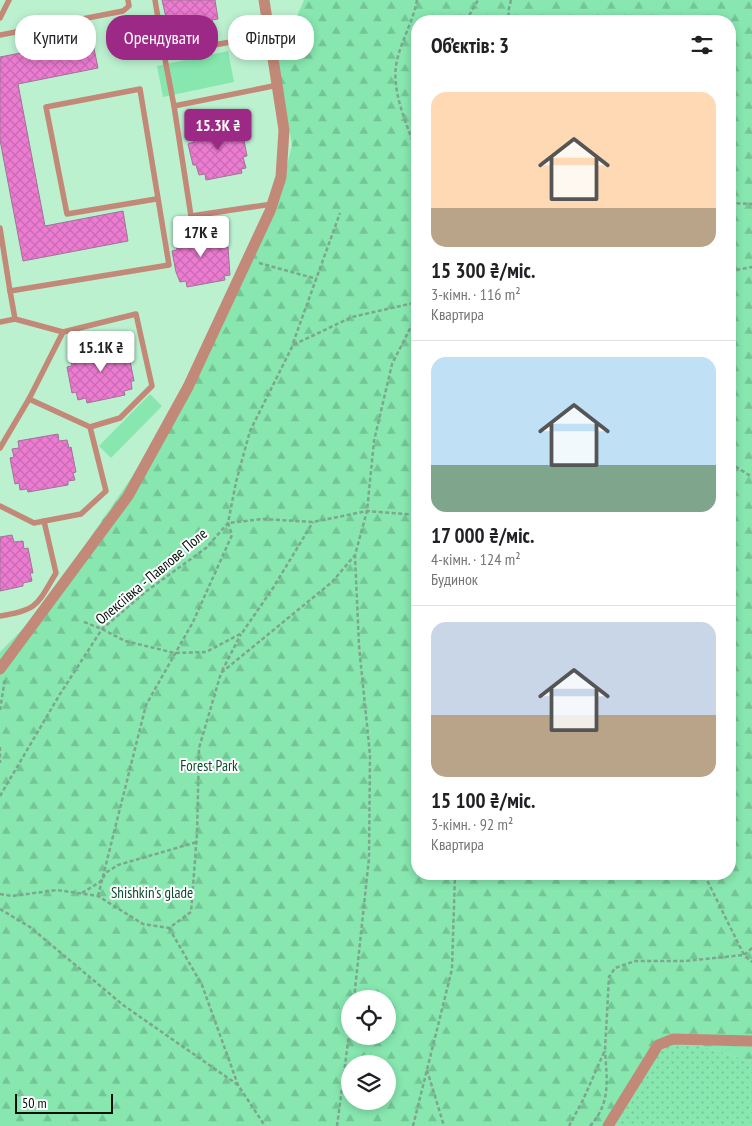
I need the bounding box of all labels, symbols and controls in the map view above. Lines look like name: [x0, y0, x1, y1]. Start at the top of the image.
chip: Купити: [15, 15, 96, 60]
chip: Орендувати: [106, 15, 218, 60]
chip: Фільтри: [228, 15, 314, 60]
icon: filters: [688, 31, 716, 59]
text: Об’єктів: 3: [431, 32, 509, 59]
pin: 15.3K ₴: [172, 108, 264, 151]
text: 15.3K ₴: [195, 115, 241, 135]
icon: home: [529, 124, 619, 214]
pin: 17K ₴: [166, 216, 236, 258]
text: 17K ₴: [184, 222, 218, 242]
text: 15 300 ₴/міс.: [431, 257, 535, 284]
text: 3-кімн. · 116 m²: [431, 284, 521, 304]
text: Квартира: [431, 304, 484, 324]
pin: 15.1K ₴: [55, 330, 147, 373]
text: 15.1K ₴: [78, 337, 124, 357]
icon: home: [529, 390, 619, 480]
text: 17 000 ₴/міс.: [431, 522, 534, 549]
street label: Олексіївка - Павлове Поле: [91, 524, 211, 628]
text: 4-кімн. · 124 m²: [431, 549, 521, 569]
text: Будинок: [431, 569, 478, 589]
icon: home: [529, 655, 619, 745]
park label: Forest Park: [180, 756, 238, 775]
text: 15 100 ₴/міс.: [431, 787, 535, 814]
text: 3-кімн. · 92 m²: [431, 814, 513, 834]
text: Квартира: [431, 834, 484, 854]
park label: Shishkin’s glade: [111, 883, 193, 902]
map controls: [341, 990, 396, 1110]
button: locate: [341, 990, 396, 1045]
button: layers: [341, 1055, 396, 1110]
scale bar: [15, 1091, 112, 1114]
text: 50 m: [22, 1094, 47, 1112]

